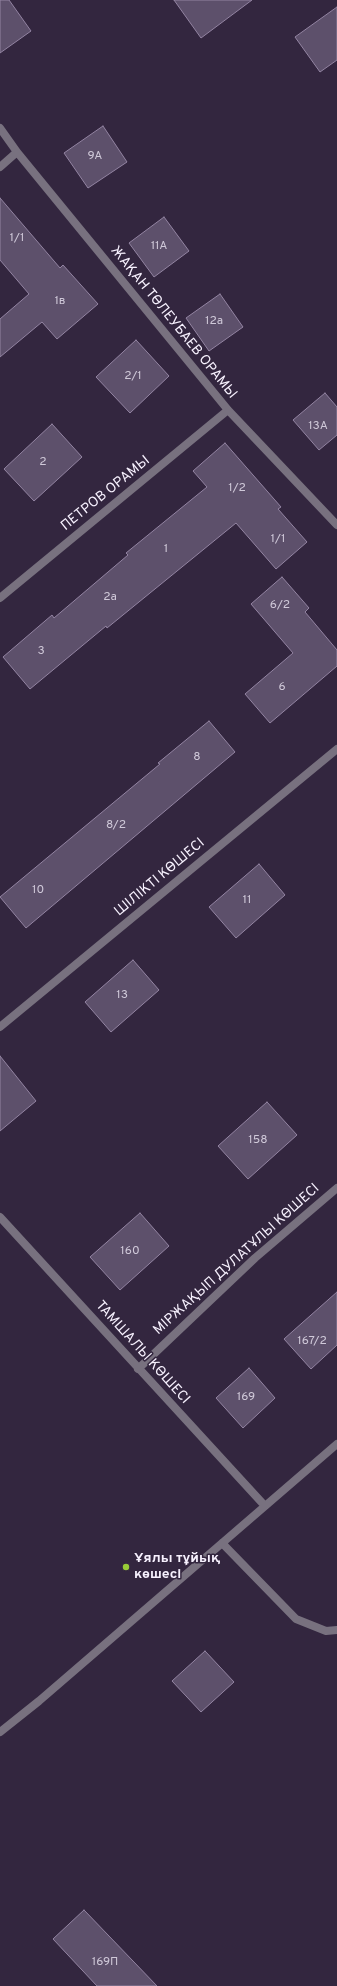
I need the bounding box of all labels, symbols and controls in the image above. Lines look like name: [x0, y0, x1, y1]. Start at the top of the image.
house number: 9А: [88, 150, 102, 164]
house number: 1/1: [10, 232, 24, 246]
house number: 11А: [151, 240, 167, 254]
street label: ЖАҚАН ТӨЛЕУБАЕВ ОРАМЫ: [106, 243, 240, 403]
house number: 1в: [54, 295, 66, 309]
house number: 12а: [205, 315, 223, 329]
house number: 2/1: [124, 370, 142, 384]
house number: 13А: [308, 420, 328, 434]
street label: ПЕТРОВ ОРАМЫ: [58, 453, 154, 535]
house number: 2: [39, 456, 47, 470]
house number: 1/2: [228, 482, 246, 496]
house number: 1/1: [271, 533, 285, 547]
house number: 1: [164, 543, 168, 557]
house number: 2а: [103, 591, 117, 605]
house number: 6/2: [270, 599, 290, 613]
house number: 3: [37, 645, 45, 659]
house number: 6: [278, 681, 286, 695]
house number: 8: [193, 751, 201, 765]
house number: 8/2: [106, 819, 126, 833]
street label: ШІЛІКТІ КӨШЕСІ: [111, 835, 209, 921]
house number: 10: [32, 884, 44, 898]
house number: 11: [243, 894, 251, 908]
house number: 13: [116, 989, 128, 1003]
house number: 158: [248, 1134, 268, 1148]
street label: МІРЖАҚЫП ДУЛАТҰЛЫ КӨШЕСІ: [150, 1181, 324, 1339]
house number: 160: [120, 1245, 140, 1259]
street label: ТАМШАЛЫ КӨШЕСІ: [91, 1298, 193, 1408]
house number: 167/2: [297, 1335, 327, 1349]
house number: 169: [237, 1391, 255, 1405]
place label: Ұялы тұйық көшесі: [134, 1551, 220, 1584]
marker: Ұялы тұйық көшесі: [121, 1562, 131, 1572]
house number: 169П: [92, 1956, 118, 1970]

